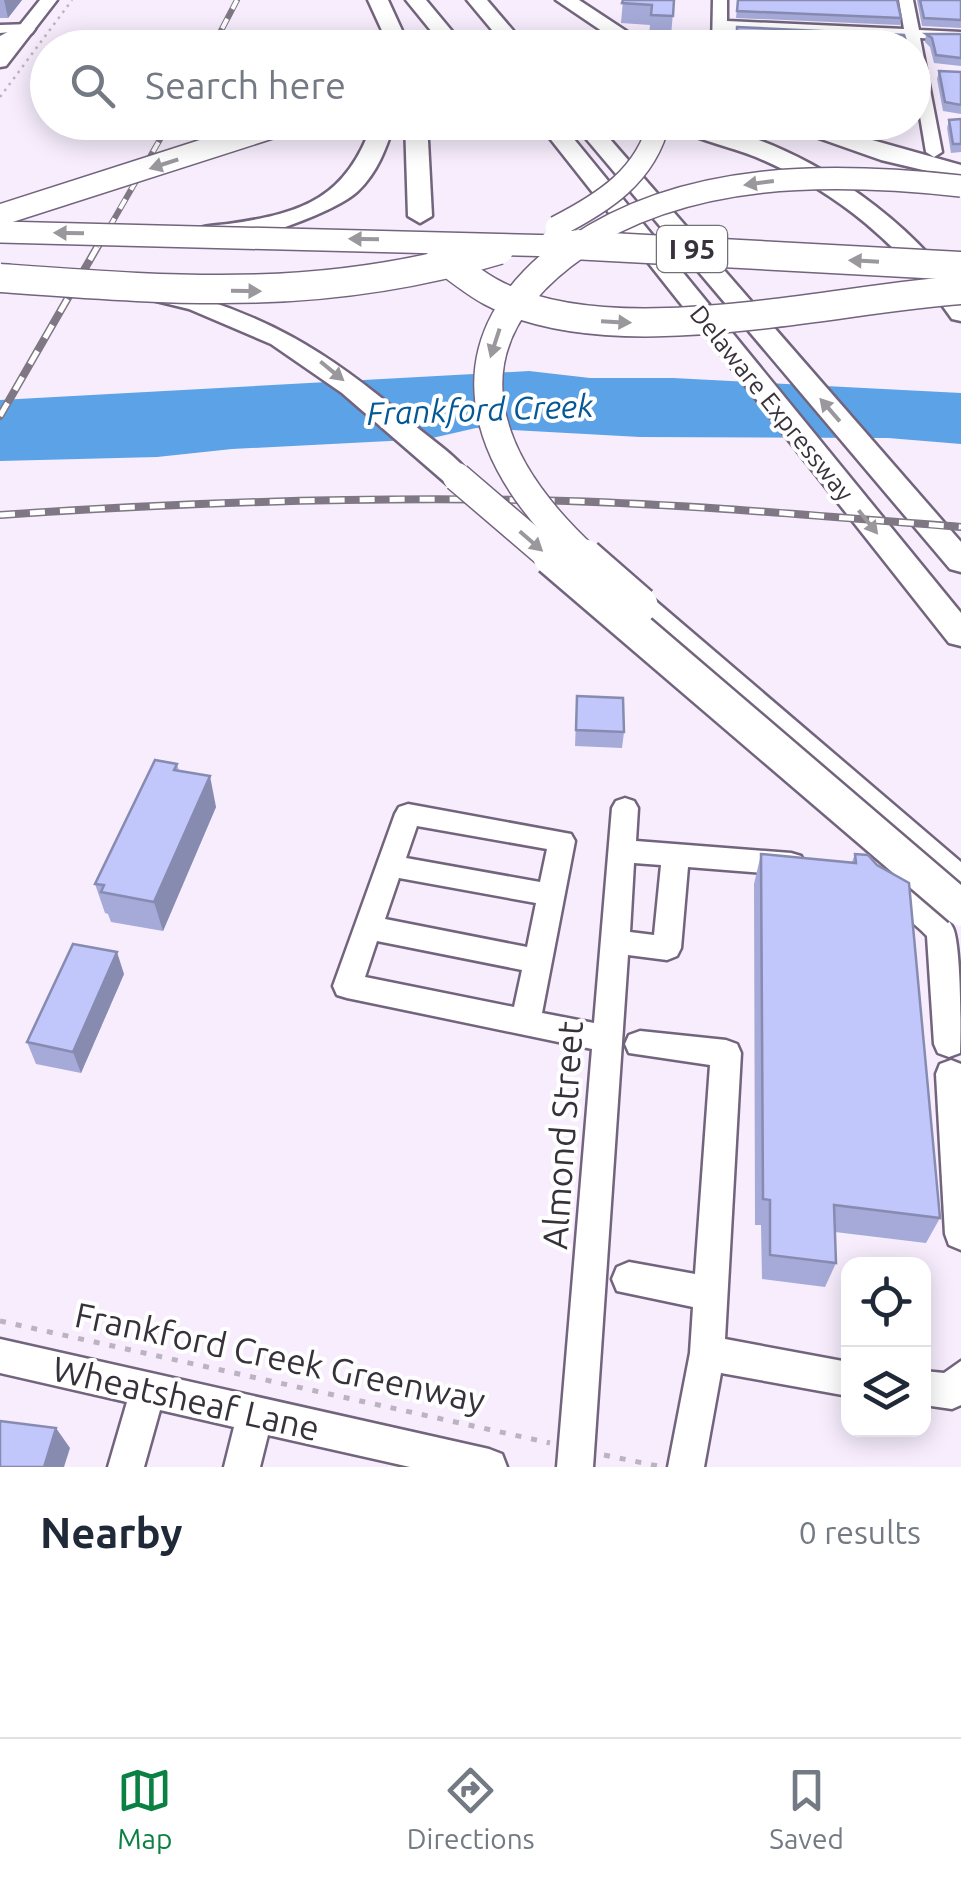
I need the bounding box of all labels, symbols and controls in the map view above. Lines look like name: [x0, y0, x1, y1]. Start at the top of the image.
search box: [30, 30, 931, 140]
icon: search: [65, 58, 120, 113]
text: Search here: [145, 64, 346, 106]
one-way arrow: [149, 157, 179, 172]
one-way arrow: [743, 176, 775, 192]
one-way arrow: [52, 224, 84, 240]
road number: I 95: [657, 226, 727, 272]
one-way arrow: [348, 231, 380, 247]
one-way arrow: [847, 252, 879, 268]
one-way arrow: [231, 283, 263, 299]
street label: Delaware Expressway: [685, 300, 859, 506]
one-way arrow: [601, 314, 633, 330]
one-way arrow: [487, 328, 502, 358]
one-way arrow: [319, 360, 345, 381]
water label: Frankford Creek: [366, 387, 595, 431]
one-way arrow: [820, 398, 842, 423]
one-way arrow: [857, 509, 878, 534]
one-way arrow: [519, 529, 544, 551]
street label: Almond Street: [534, 1019, 590, 1250]
map controls: [841, 1257, 931, 1437]
button: locate: [841, 1257, 931, 1347]
street label: Frankford Creek Greenway: [72, 1294, 489, 1420]
button: layers: [841, 1347, 931, 1437]
street label: Wheatsheaf Lane: [49, 1348, 323, 1448]
text: Nearby: [40, 1509, 183, 1556]
text: 0 results: [799, 1514, 921, 1550]
tab: Map: [117, 1763, 172, 1854]
tab: Directions: [407, 1763, 535, 1854]
tab: Saved: [769, 1763, 844, 1854]

